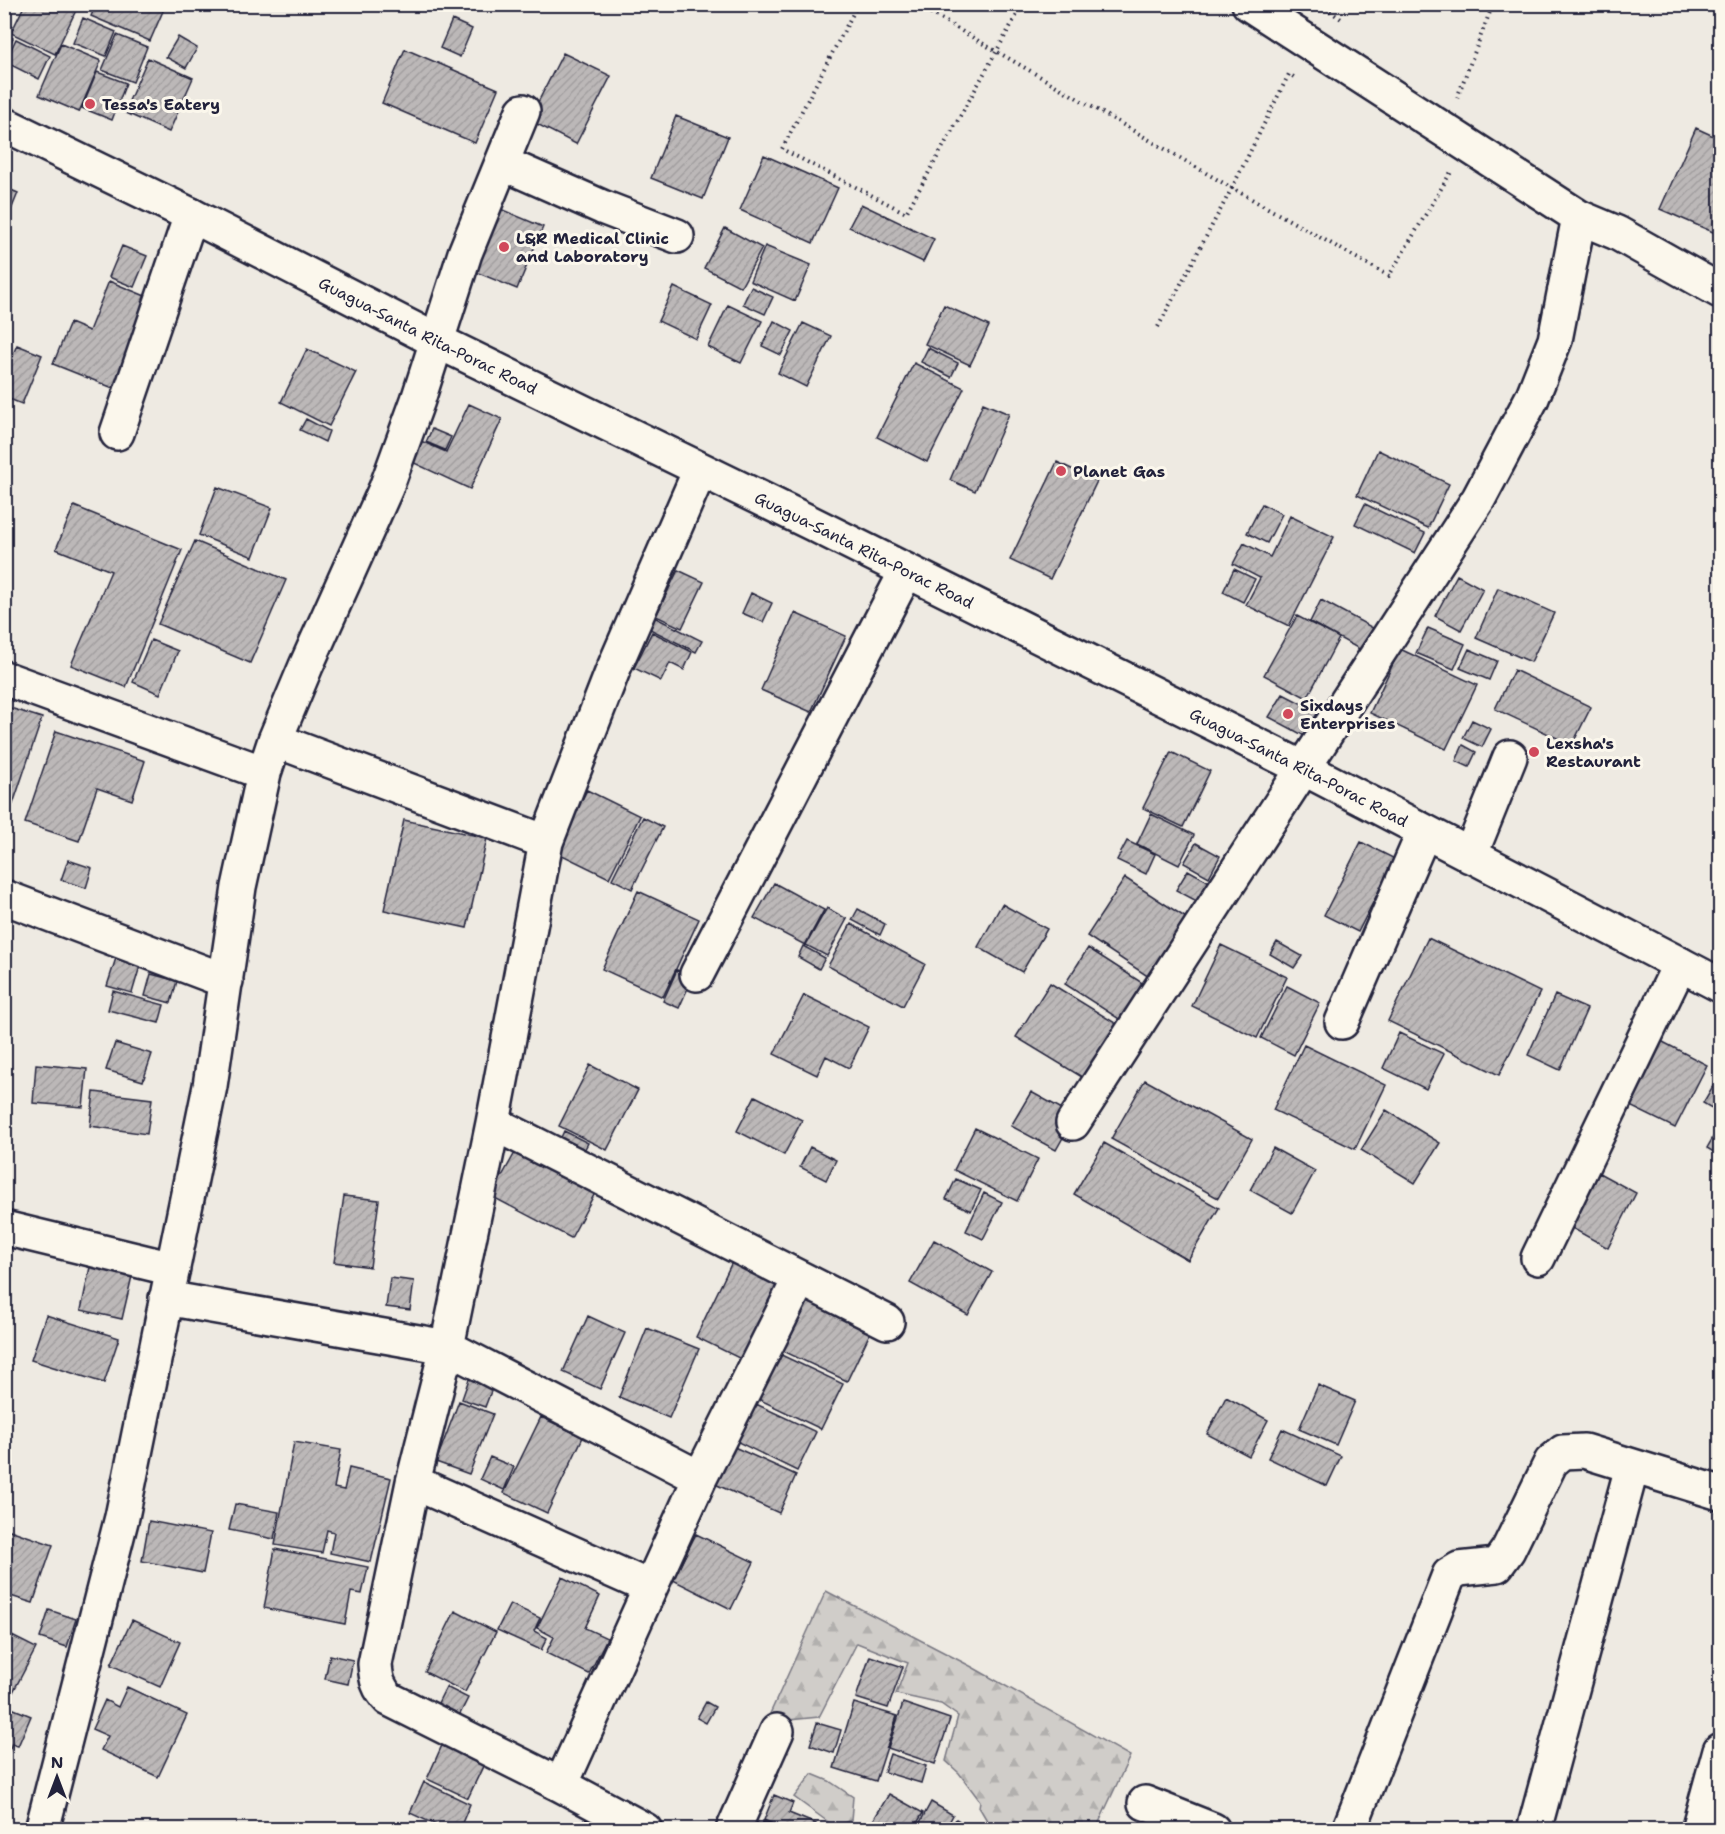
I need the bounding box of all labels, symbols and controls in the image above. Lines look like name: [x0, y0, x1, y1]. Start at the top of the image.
place label: Tessa's Eatery: [102, 94, 220, 115]
marker: Tessa's Eatery: [83, 97, 97, 111]
place label: L&R Medical Clinic and Laboratory: [516, 228, 669, 267]
marker: L&R Medical Clinic and Laboratory: [497, 240, 511, 254]
street label: Guagua-Santa Rita-Porac Road: [315, 272, 541, 399]
place label: Planet Gas: [1073, 461, 1165, 482]
marker: Planet Gas: [1054, 464, 1068, 478]
street label: Guagua-Santa Rita-Porac Road: [751, 487, 977, 613]
place label: Sixdays Enterprises: [1300, 695, 1395, 734]
street label: Guagua-Santa Rita-Porac Road: [1186, 703, 1412, 832]
marker: Sixdays Enterprises: [1281, 707, 1295, 721]
place label: Lexsha's Restaurant: [1546, 733, 1641, 772]
marker: Lexsha's Restaurant: [1527, 745, 1541, 759]
north arrow: [27, 1747, 87, 1807]
text: N: [51, 1752, 63, 1773]

